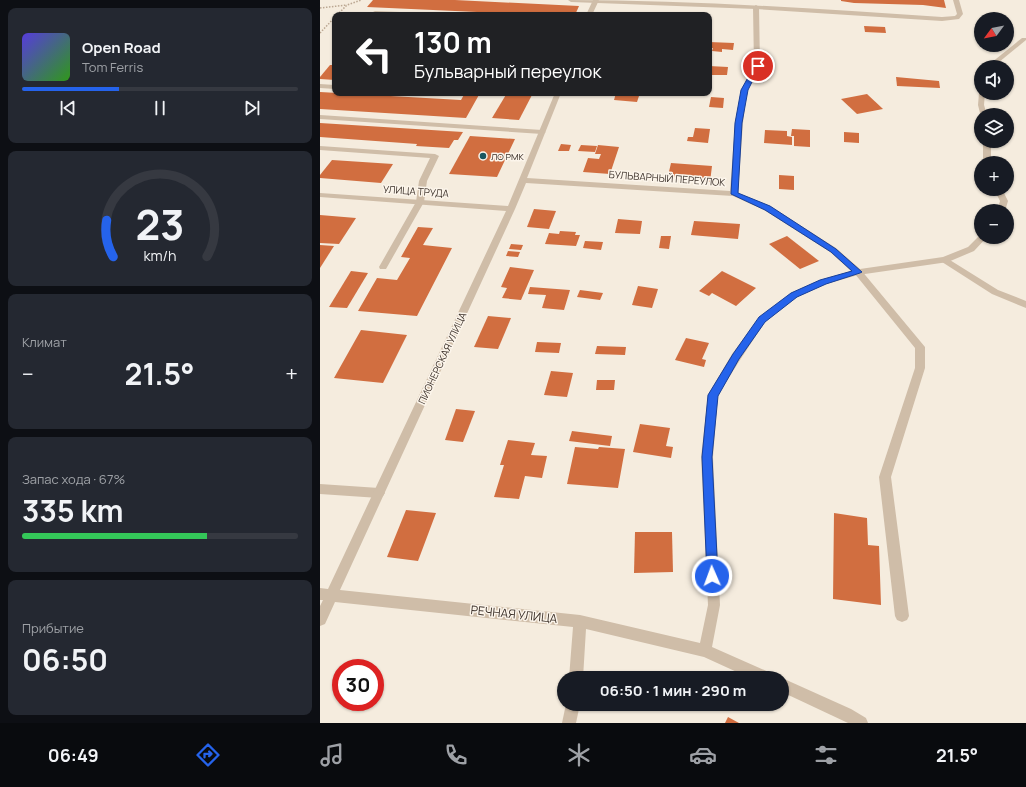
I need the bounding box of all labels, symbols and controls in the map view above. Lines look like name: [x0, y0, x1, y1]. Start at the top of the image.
north arrow: [974, 12, 1014, 52]
map controls: [974, 12, 1014, 244]
text: 130 m: [414, 23, 492, 61]
icon: left: [348, 28, 400, 80]
text: Open Road: [82, 37, 161, 58]
pin: [741, 49, 775, 83]
icon: arrive: [747, 55, 769, 77]
text: Tom Ferris: [82, 58, 143, 76]
text: Бульварный переулок: [414, 59, 601, 83]
button: sound: [974, 60, 1014, 100]
icon: previous: [57, 97, 79, 119]
icon: pause: [149, 97, 171, 119]
icon: next: [241, 97, 263, 119]
button: layers: [974, 108, 1014, 148]
place label: ЛО РМК: [491, 150, 525, 163]
marker: ЛО РМК: [478, 151, 488, 161]
button: +: [974, 156, 1014, 196]
street label: БУЛЬВАРНЫЙ ПЕРЕУЛОК: [608, 167, 726, 189]
street label: УЛИЦА ТРУДА: [383, 182, 450, 200]
text: 23: [136, 195, 184, 251]
button: −: [974, 204, 1014, 244]
text: km/h: [143, 245, 177, 264]
street label: ПИОНЕРСКАЯ УЛИЦА: [414, 309, 470, 406]
text: Климат: [22, 333, 67, 351]
text: 21.5°: [125, 353, 195, 394]
text: −: [22, 359, 34, 389]
text: +: [285, 359, 298, 389]
text: Запас хода · 67%: [22, 470, 125, 488]
text: 335 km: [22, 490, 124, 531]
position arrow: [691, 555, 733, 597]
street label: РЕЧНАЯ УЛИЦА: [470, 601, 559, 627]
text: Прибытие: [22, 619, 84, 637]
text: 06:50: [22, 639, 108, 680]
speed limit sign: 30: [332, 659, 384, 711]
text: 06:50 · 1 мин · 290 m: [600, 680, 746, 701]
icon: directions: [194, 741, 222, 769]
icon: music: [318, 741, 346, 769]
icon: phone: [442, 741, 470, 769]
icon: climate: [565, 741, 593, 769]
icon: car: [689, 741, 717, 769]
icon: filters: [812, 741, 840, 769]
text: 06:49: [48, 743, 99, 767]
text: 21.5°: [936, 743, 978, 767]

